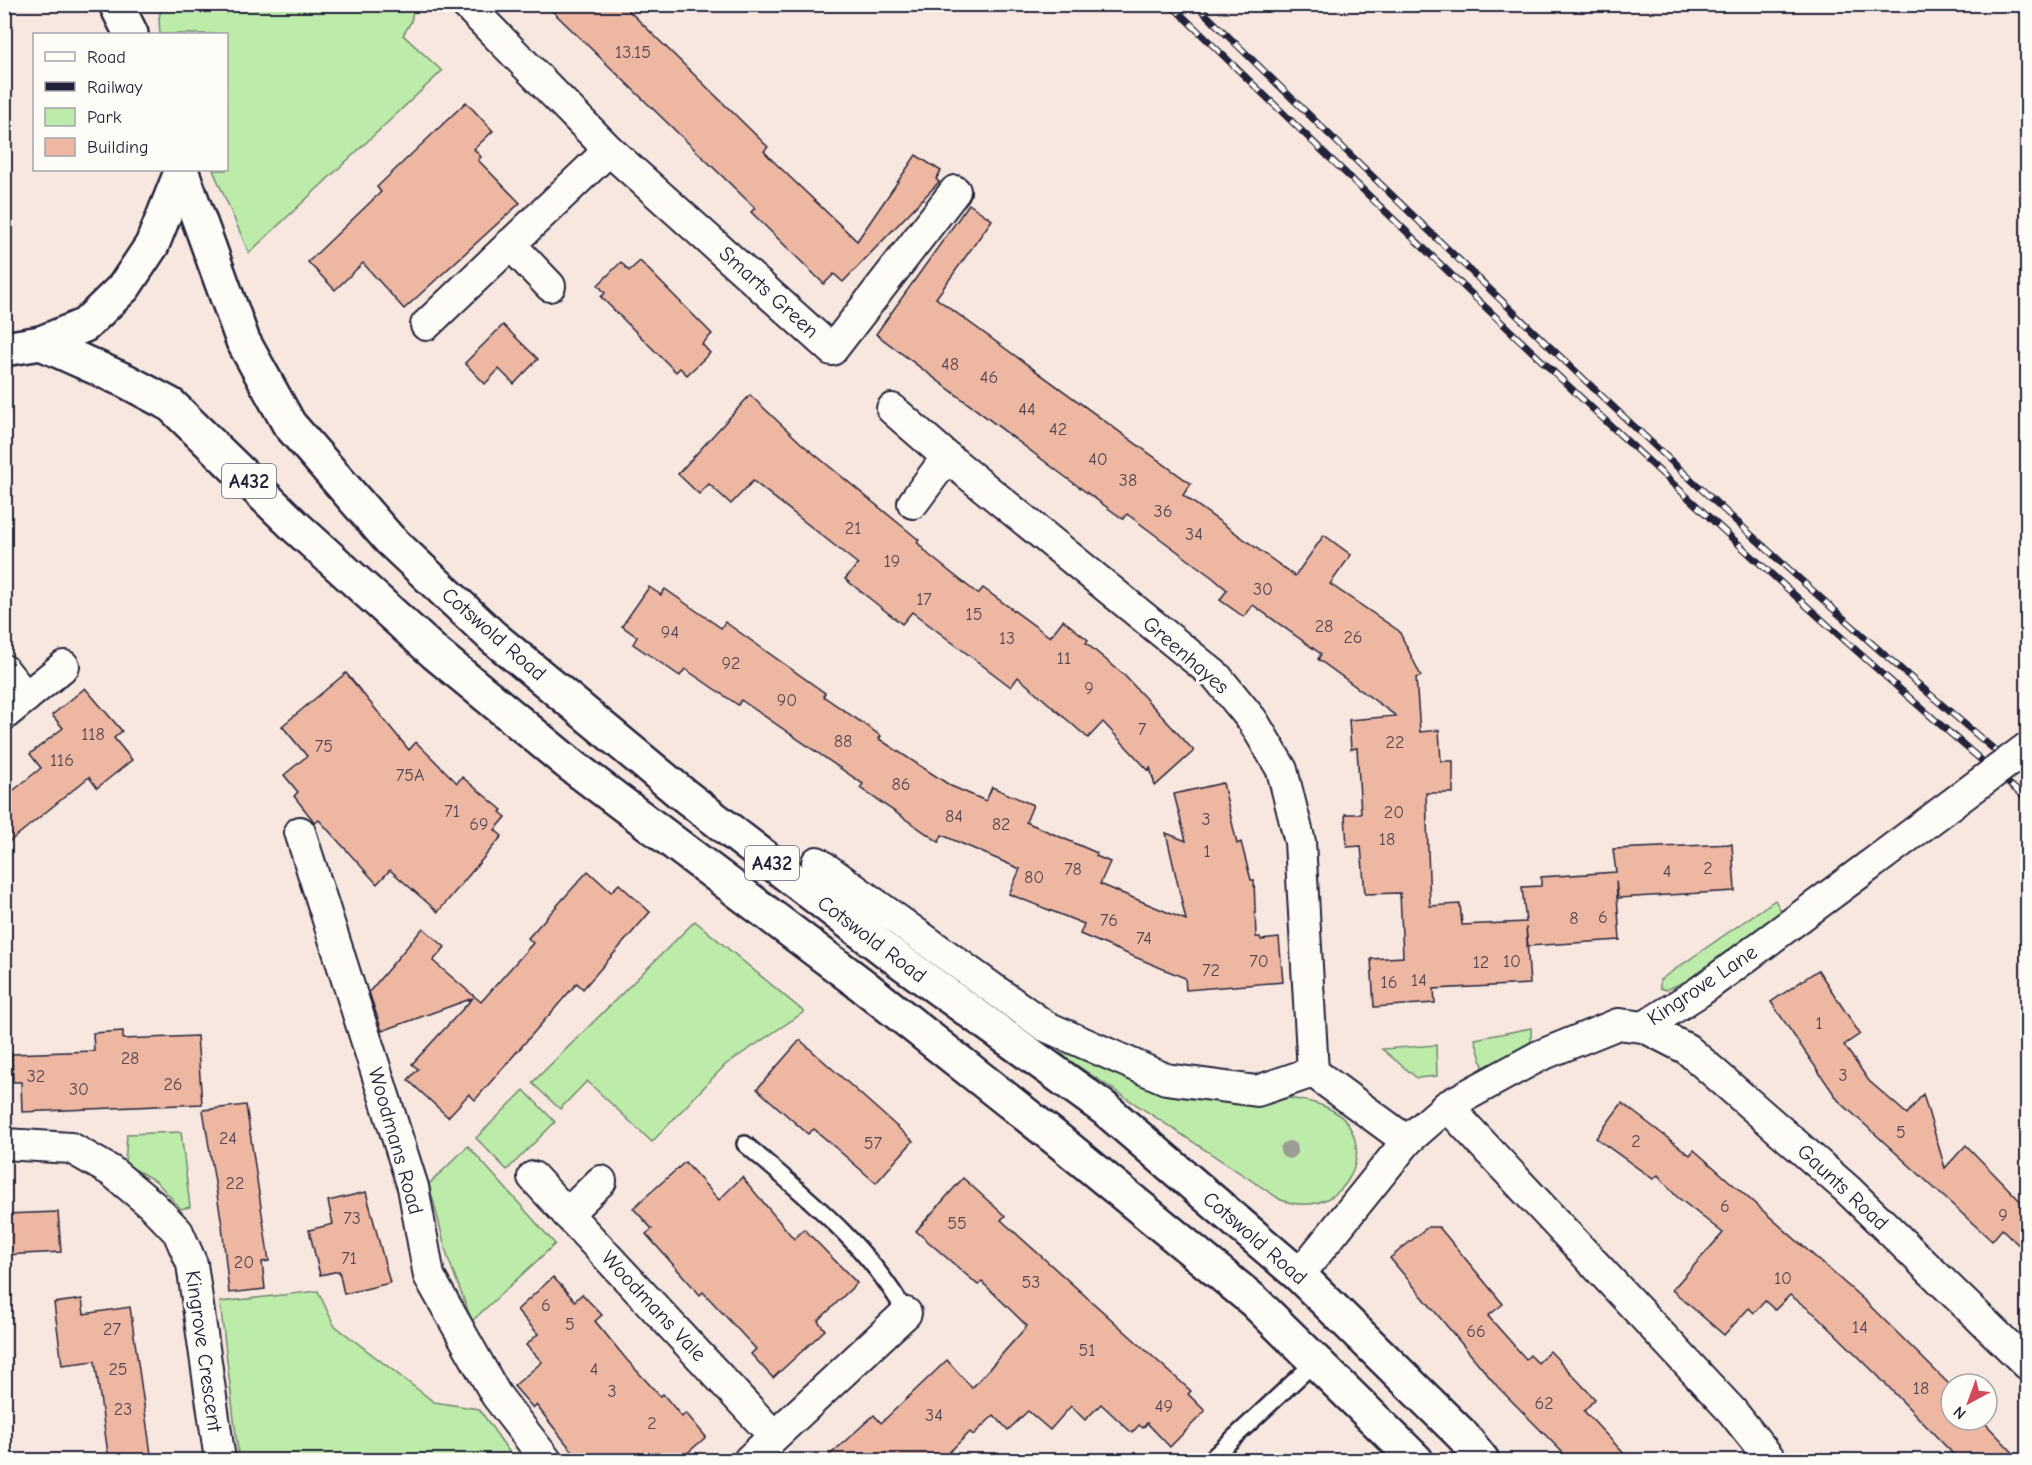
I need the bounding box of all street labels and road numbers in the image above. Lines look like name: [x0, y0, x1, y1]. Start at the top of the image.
street label: Smarts Green: [714, 241, 824, 343]
road number: A432: [222, 464, 276, 498]
street label: Cotswold Road: [437, 582, 551, 686]
street label: Greenhayes: [1138, 611, 1234, 699]
road number: A432: [745, 846, 799, 880]
street label: Cotswold Road: [813, 890, 931, 988]
street label: Kingrove Lane: [1643, 940, 1761, 1030]
street label: Woodmans Road: [364, 1065, 428, 1217]
street label: Gaunts Road: [1793, 1139, 1893, 1235]
street label: Cotswold Road: [1198, 1186, 1312, 1290]
street label: Woodmans Vale: [597, 1246, 711, 1366]
street label: Kingrove Crescent: [181, 1269, 227, 1434]

